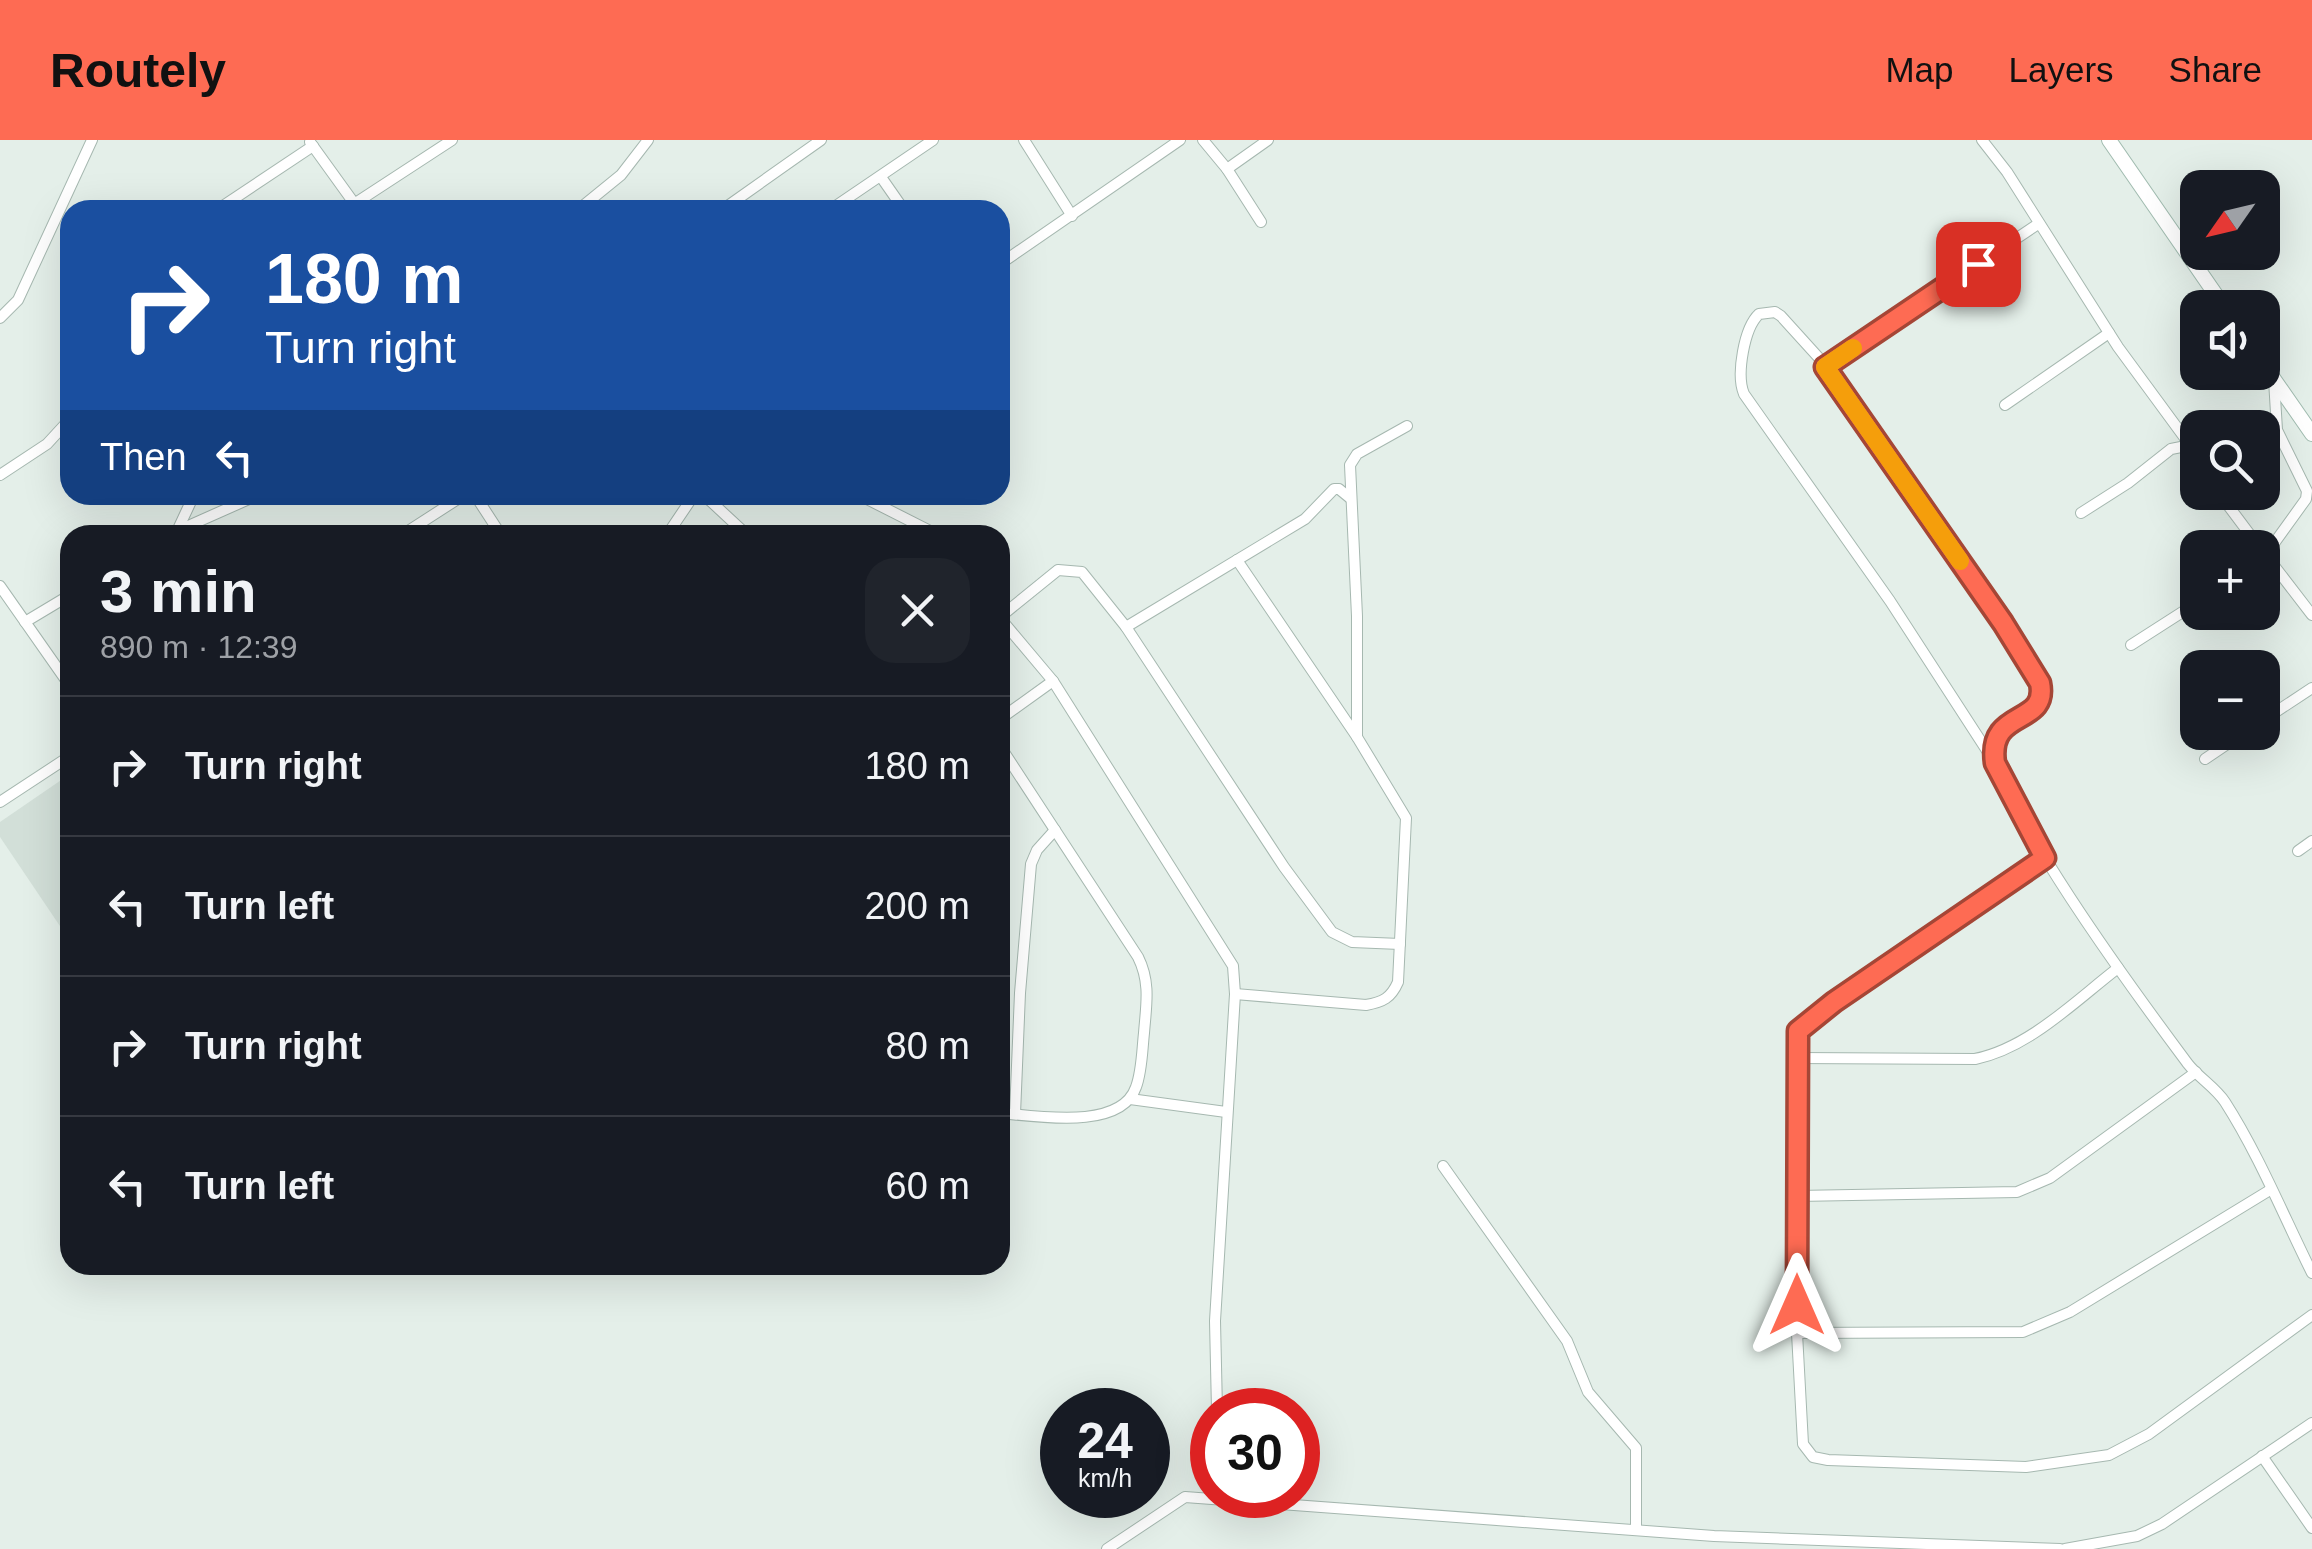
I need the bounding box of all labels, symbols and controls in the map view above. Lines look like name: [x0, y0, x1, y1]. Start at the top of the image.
text: Routely: [50, 44, 226, 97]
text: Map: [1885, 50, 1954, 89]
text: Layers: [2009, 50, 2114, 89]
text: Share: [2169, 50, 2262, 89]
north arrow: [2180, 170, 2280, 270]
map controls: [2180, 170, 2280, 750]
pin: [1936, 222, 2021, 307]
icon: arrive: [1951, 237, 2006, 292]
icon: right: [100, 240, 230, 370]
text: 180 m: [265, 240, 463, 318]
button: sound: [2180, 290, 2280, 390]
text: Turn right: [265, 322, 456, 373]
button: search: [2180, 410, 2280, 510]
icon: left: [207, 430, 262, 485]
text: Then: [100, 436, 187, 478]
button: +: [2180, 530, 2280, 630]
text: 3 min: [100, 558, 257, 625]
button: close: [865, 558, 970, 663]
text: 890 m · 12:39: [100, 629, 297, 665]
button: −: [2180, 650, 2280, 750]
icon: right: [100, 739, 155, 794]
text: Turn right: [185, 745, 362, 787]
text: 180 m: [864, 745, 970, 787]
icon: left: [100, 879, 155, 934]
text: Turn left: [185, 885, 334, 927]
text: 200 m: [864, 885, 970, 927]
icon: right: [100, 1019, 155, 1074]
text: Turn right: [185, 1025, 362, 1067]
text: 80 m: [886, 1025, 970, 1067]
icon: left: [100, 1159, 155, 1214]
text: Turn left: [185, 1165, 334, 1207]
text: 60 m: [886, 1165, 970, 1207]
position arrow: [1745, 1253, 1849, 1357]
speed limit sign: 30: [1190, 1388, 1320, 1518]
text: 24: [1077, 1413, 1133, 1469]
text: km/h: [1078, 1464, 1132, 1492]

